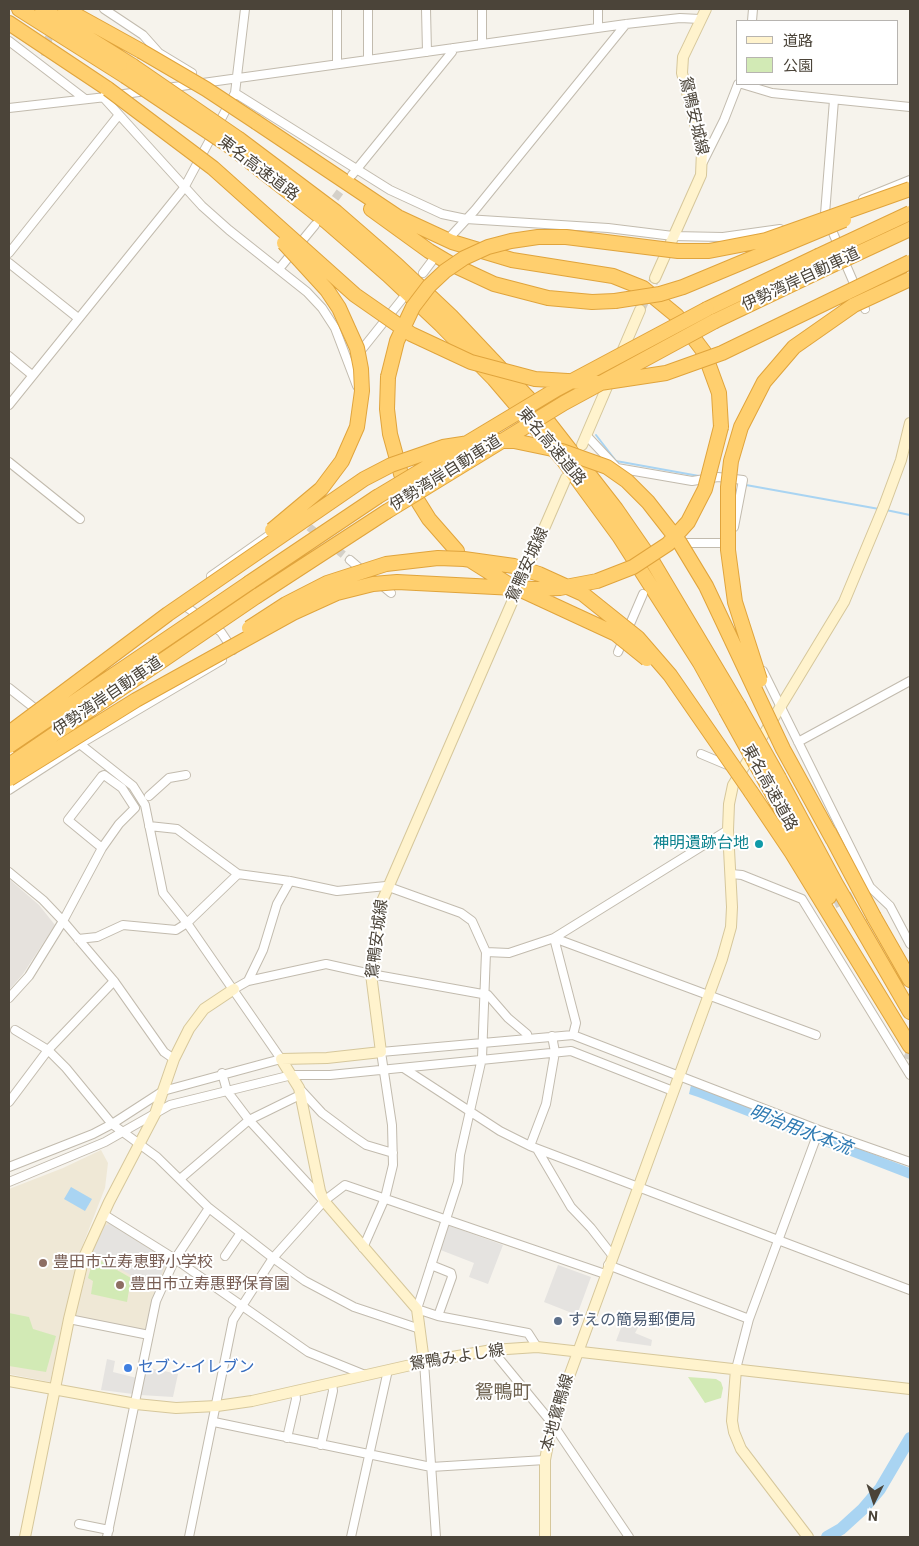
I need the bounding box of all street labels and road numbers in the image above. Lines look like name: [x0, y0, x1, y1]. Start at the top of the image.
street label: 鴛鴨安城線: [675, 75, 711, 157]
street label: 東名高速道路: [214, 132, 302, 206]
street label: 伊勢湾岸自動車道: [739, 244, 863, 316]
street label: 東名高速道路: [513, 404, 589, 490]
street label: 伊勢湾岸自動車道: [387, 432, 505, 516]
street label: 鴛鴨安城線: [503, 525, 553, 605]
street label: 伊勢湾岸自動車道: [50, 653, 166, 741]
street label: 東名高速道路: [737, 741, 801, 835]
street label: 鴛鴨安城線: [364, 898, 392, 980]
street label: 鴛鴨みよし線: [408, 1341, 506, 1375]
street label: 本地鴛鴨線: [538, 1372, 578, 1454]

